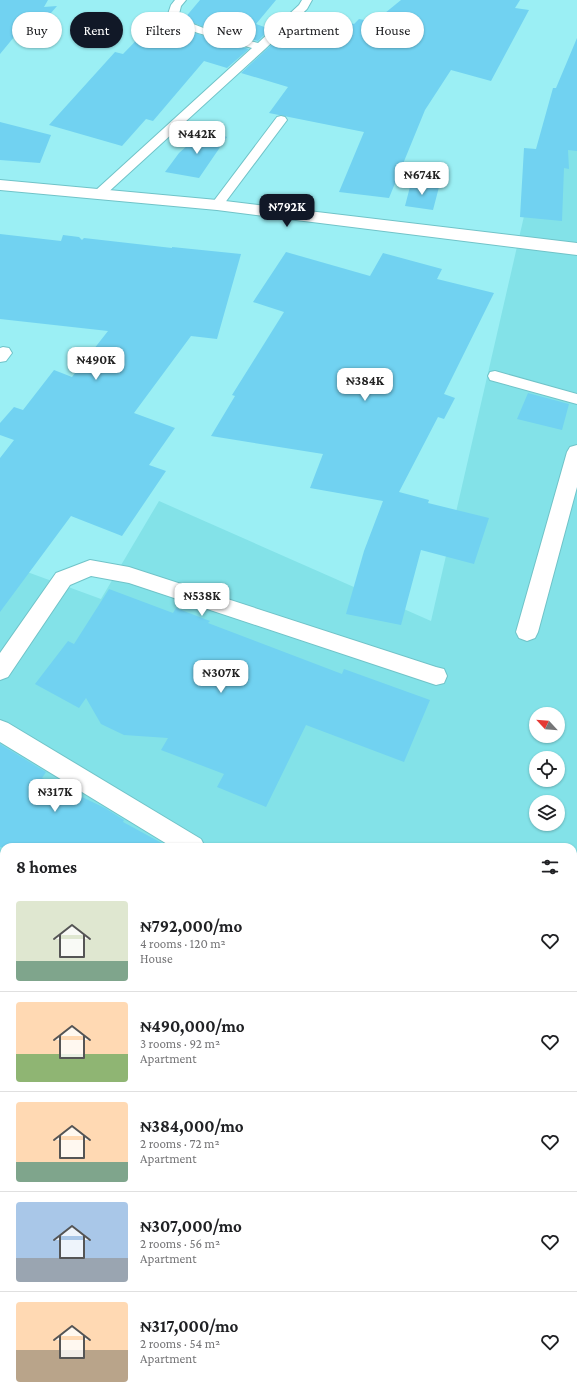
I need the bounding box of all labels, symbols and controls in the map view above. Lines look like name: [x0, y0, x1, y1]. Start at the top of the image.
chip: Buy: [12, 12, 62, 48]
chip: Rent: [70, 12, 123, 48]
chip: Filters: [131, 12, 195, 48]
chip: New: [203, 12, 256, 48]
chip: Apartment: [264, 12, 353, 48]
chip: House: [361, 12, 424, 48]
pin: ₦442K: [169, 121, 225, 155]
text: ₦442K: [178, 126, 216, 141]
pin: ₦674K: [394, 162, 450, 196]
text: ₦674K: [404, 167, 440, 182]
pin: ₦792K: [259, 194, 315, 228]
text: ₦792K: [268, 199, 306, 214]
pin: ₦490K: [68, 347, 124, 381]
text: ₦490K: [76, 352, 116, 367]
pin: ₦384K: [337, 368, 393, 402]
text: ₦384K: [346, 373, 384, 388]
pin: ₦538K: [174, 583, 230, 617]
text: ₦538K: [183, 588, 221, 603]
pin: ₦307K: [193, 660, 249, 694]
text: ₦307K: [202, 665, 240, 680]
north arrow: [529, 707, 565, 743]
map controls: [529, 707, 565, 831]
button: locate: [529, 751, 565, 787]
pin: ₦317K: [27, 779, 83, 813]
text: ₦317K: [38, 784, 72, 799]
button: layers: [529, 795, 565, 831]
icon: filters: [539, 856, 561, 878]
text: 8 homes: [16, 858, 77, 877]
icon: home: [48, 917, 96, 965]
text: ₦792,000/mo: [140, 917, 242, 936]
icon: heart: [539, 930, 561, 952]
text: 4 rooms · 120 m²: [140, 936, 226, 951]
text: House: [140, 951, 173, 966]
text: ₦490,000/mo: [140, 1017, 245, 1036]
icon: home: [48, 1018, 96, 1066]
icon: heart: [539, 1031, 561, 1053]
text: 3 rooms · 92 m²: [140, 1036, 220, 1051]
text: Apartment: [140, 1051, 197, 1066]
text: ₦384,000/mo: [140, 1117, 244, 1136]
icon: home: [48, 1118, 96, 1166]
icon: heart: [539, 1131, 561, 1153]
text: 2 rooms · 72 m²: [140, 1136, 220, 1151]
text: Apartment: [140, 1151, 197, 1166]
text: ₦307,000/mo: [140, 1217, 242, 1236]
icon: home: [48, 1218, 96, 1266]
icon: heart: [539, 1231, 561, 1253]
text: 2 rooms · 56 m²: [140, 1236, 220, 1251]
text: Apartment: [140, 1251, 197, 1266]
text: ₦317,000/mo: [140, 1317, 238, 1336]
icon: home: [48, 1318, 96, 1366]
icon: heart: [539, 1331, 561, 1353]
text: 2 rooms · 54 m²: [140, 1336, 220, 1351]
text: Apartment: [140, 1351, 197, 1366]

